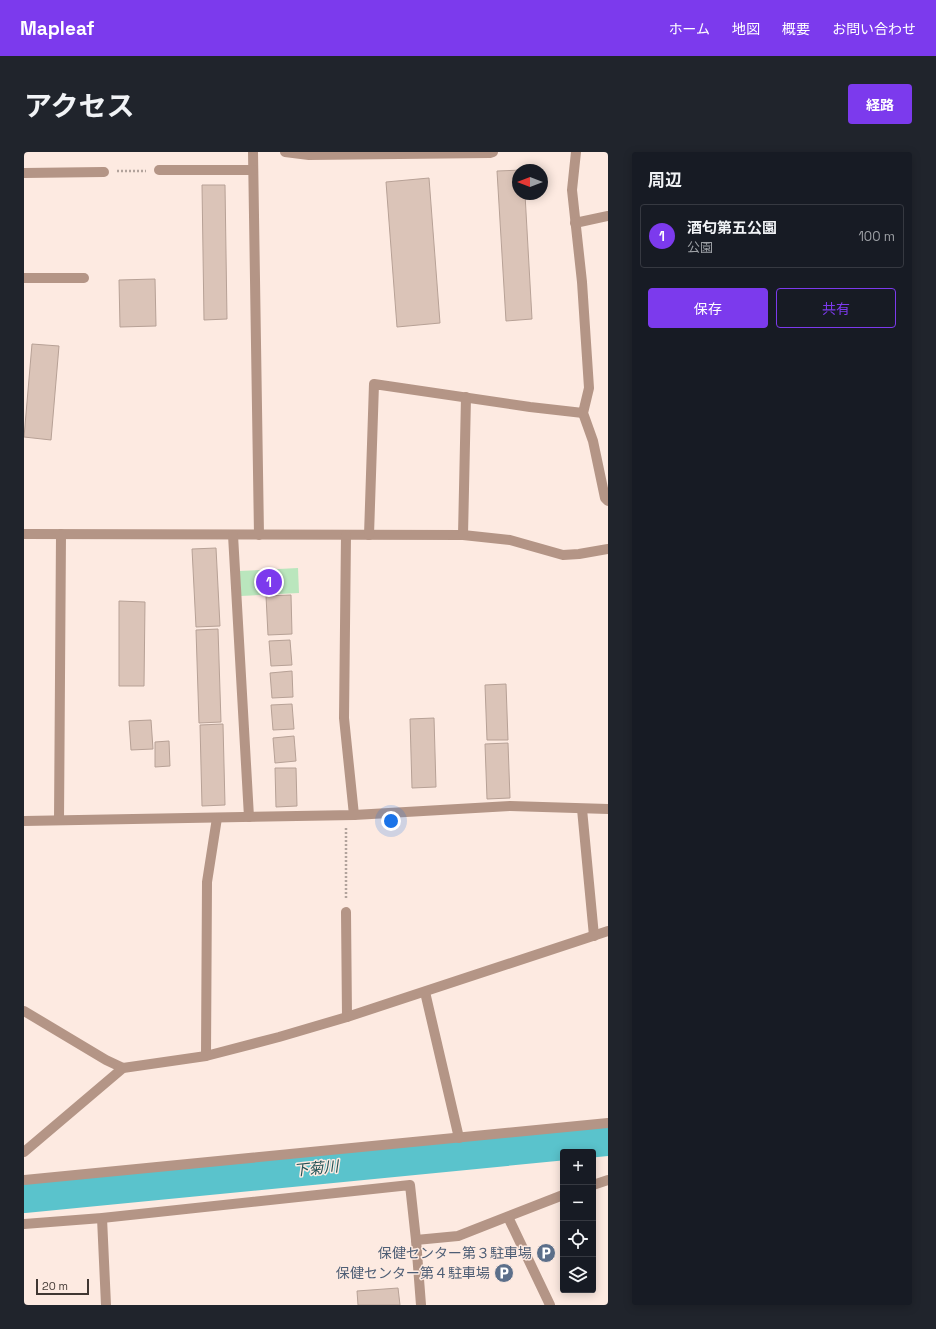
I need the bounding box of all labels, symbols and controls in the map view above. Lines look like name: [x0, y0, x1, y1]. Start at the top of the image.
text: Mapleaf: [20, 16, 94, 41]
text: ホーム: [668, 20, 710, 38]
text: 地図: [732, 20, 760, 38]
text: 概要: [782, 20, 810, 38]
text: お問い合わせ: [832, 20, 916, 38]
button: 経路: [848, 84, 912, 124]
text: アクセス: [24, 88, 135, 124]
north arrow: [512, 164, 548, 200]
text: 周辺: [648, 169, 682, 191]
text: 酒匂第五公園: [687, 218, 777, 237]
text: 1: [659, 228, 665, 245]
text: 100 m: [858, 228, 895, 245]
text: 公園: [687, 239, 713, 256]
button: 保存: [648, 288, 768, 328]
button: 共有: [776, 288, 896, 328]
pin: 1: [256, 567, 282, 597]
your location: [381, 811, 401, 831]
map controls: [560, 1149, 596, 1293]
button: +: [560, 1149, 596, 1185]
water label: 下菊川: [293, 1156, 341, 1180]
button: −: [560, 1185, 596, 1221]
button: locate: [560, 1221, 596, 1257]
parking icon: 保健センター第３駐車場: [535, 1242, 557, 1264]
place label: 保健センター第３駐車場: [378, 1244, 532, 1262]
button: layers: [560, 1257, 596, 1293]
parking icon: 保健センター第４駐車場: [493, 1262, 515, 1284]
place label: 保健センター第４駐車場: [336, 1264, 490, 1282]
scale bar: [36, 1277, 89, 1296]
text: 20 m: [42, 1279, 68, 1293]

